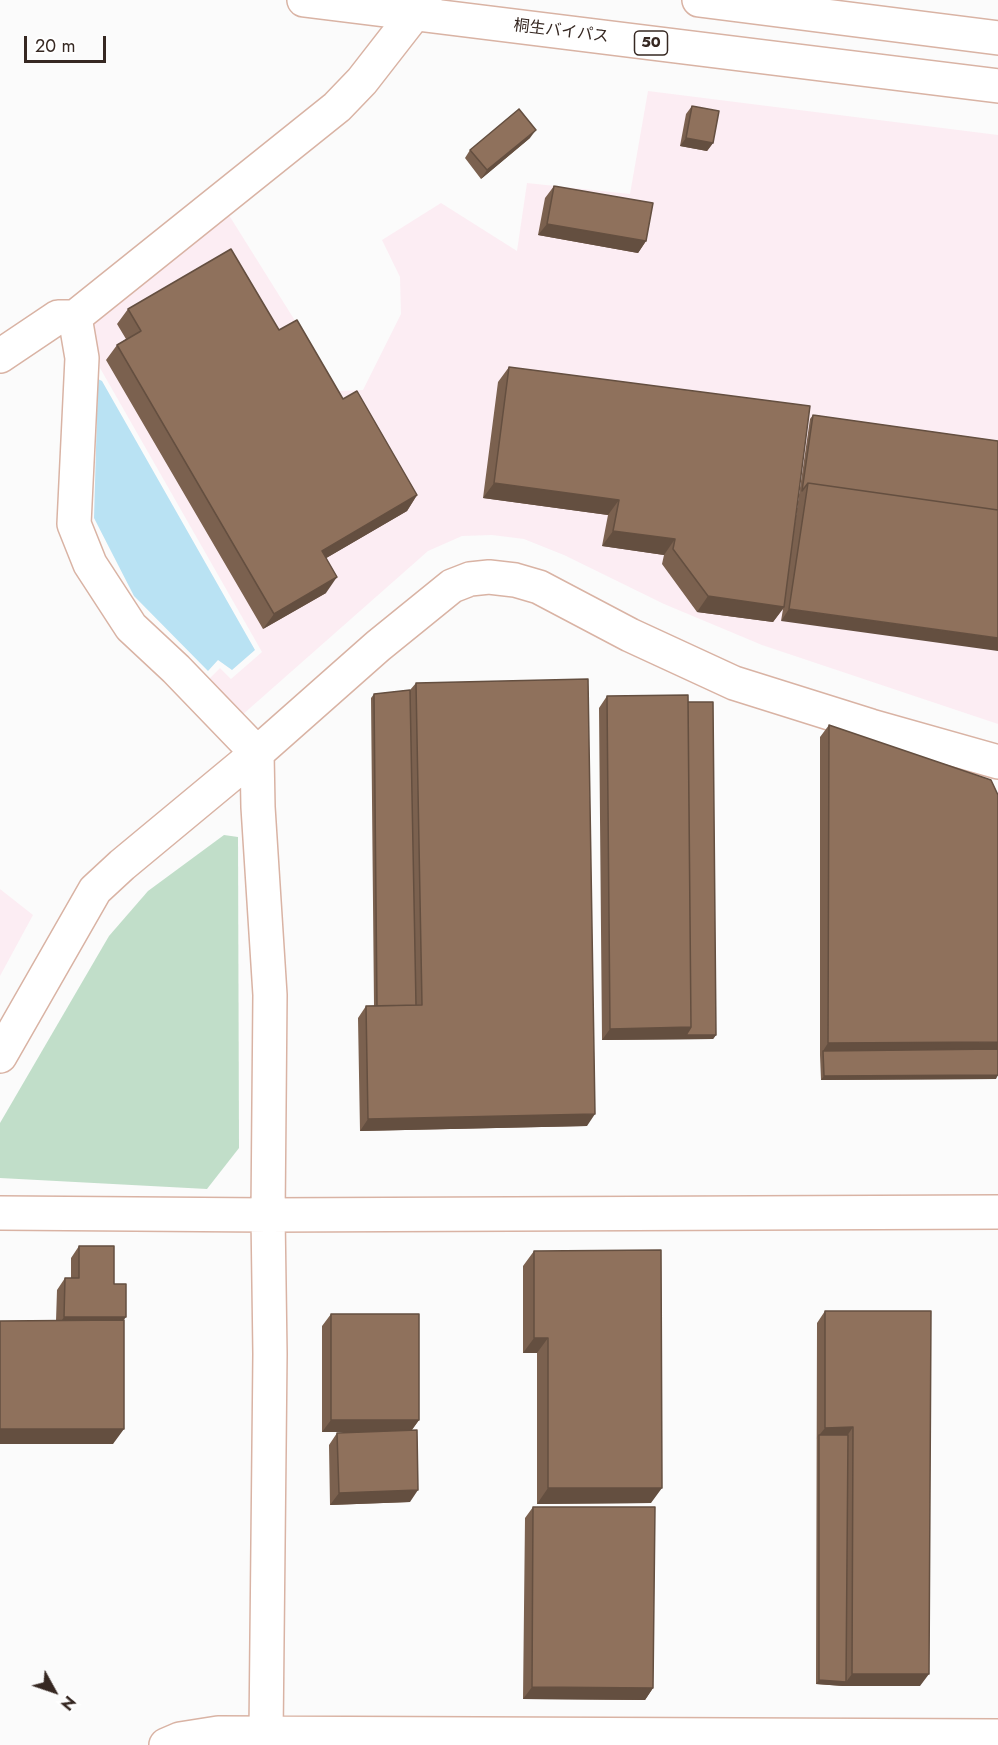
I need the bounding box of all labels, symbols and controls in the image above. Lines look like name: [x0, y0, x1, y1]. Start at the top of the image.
street label: 桐生バイパス: [512, 17, 610, 47]
scale bar: [27, 24, 110, 62]
road number: 50: [634, 31, 668, 55]
text: 20 m: [35, 33, 75, 59]
north arrow: [24, 1661, 84, 1721]
text: N: [55, 1691, 81, 1715]

